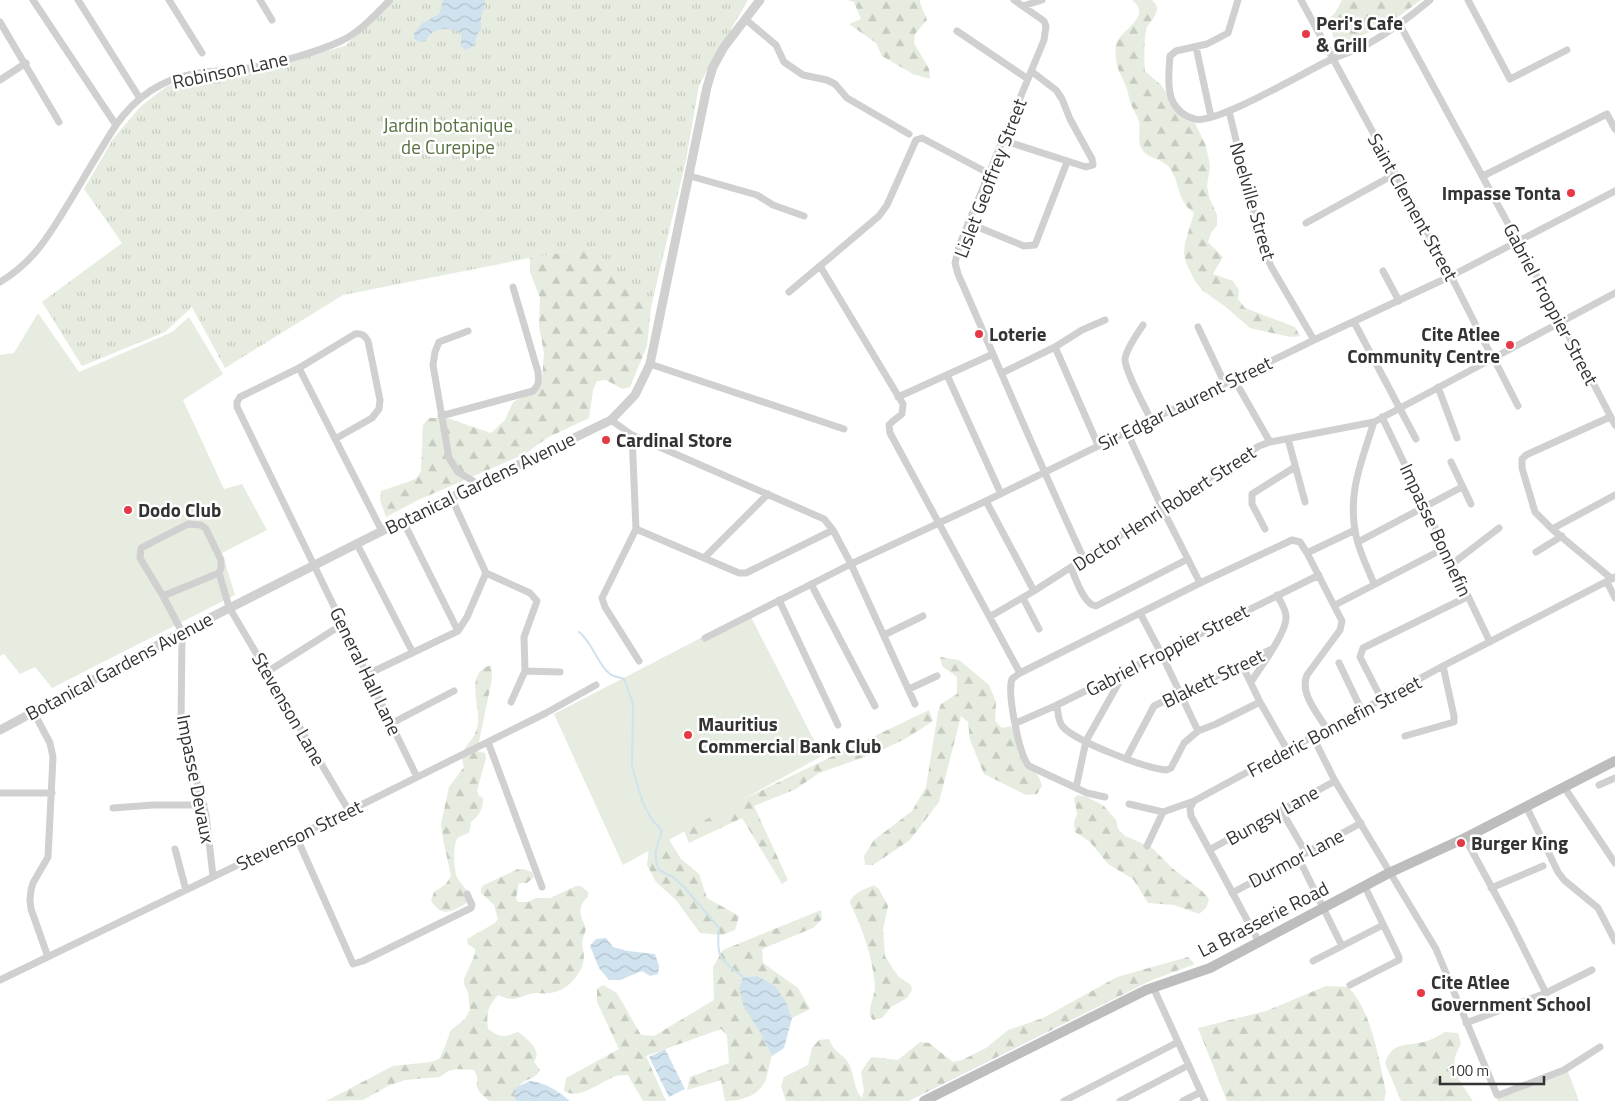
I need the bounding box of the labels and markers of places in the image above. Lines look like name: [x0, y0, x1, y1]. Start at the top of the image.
place label: Peri's Cafe & Grill: [1316, 8, 1403, 59]
marker: Peri's Cafe & Grill: [1300, 28, 1312, 40]
place label: Impasse Tonta: [1442, 178, 1561, 207]
marker: Impasse Tonta: [1565, 187, 1577, 199]
place label: Loterie: [989, 319, 1047, 348]
place label: Cite Atlee Community Centre: [1347, 319, 1500, 370]
marker: Loterie: [973, 328, 985, 340]
marker: Cite Atlee Community Centre: [1504, 339, 1516, 351]
place label: Cardinal Store: [616, 425, 732, 454]
marker: Cardinal Store: [600, 434, 612, 446]
place label: Dodo Club: [138, 495, 221, 524]
marker: Dodo Club: [122, 504, 134, 516]
place label: Mauritius Commercial Bank Club: [698, 709, 881, 760]
marker: Mauritius Commercial Bank Club: [682, 729, 694, 741]
place label: Burger King: [1471, 828, 1568, 857]
marker: Burger King: [1455, 837, 1467, 849]
place label: Cite Atlee Government School: [1431, 967, 1591, 1018]
marker: Cite Atlee Government School: [1415, 987, 1427, 999]

